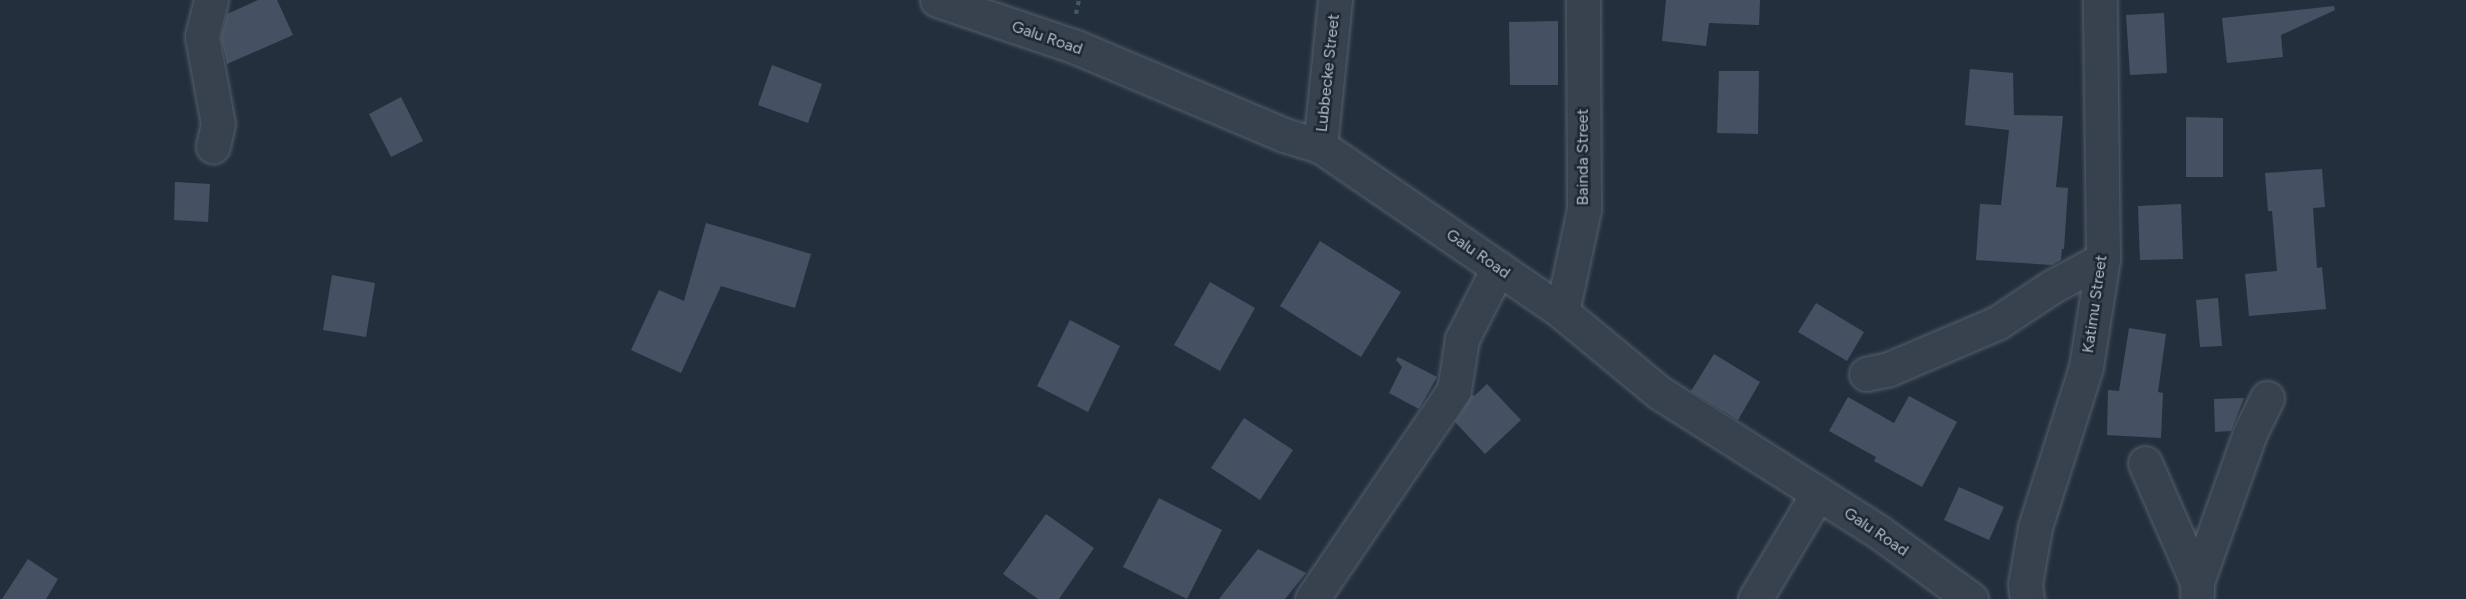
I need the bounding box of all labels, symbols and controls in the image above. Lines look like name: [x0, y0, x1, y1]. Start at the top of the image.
street label: Lubbecke Street: [1312, 13, 1344, 133]
street label: Galu Road: [1009, 17, 1085, 59]
street label: Bainda Street: [1573, 109, 1593, 205]
street label: Galu Road: [1442, 225, 1514, 283]
street label: Katimu Street: [2079, 254, 2111, 354]
street label: Galu Road: [1840, 503, 1912, 561]

